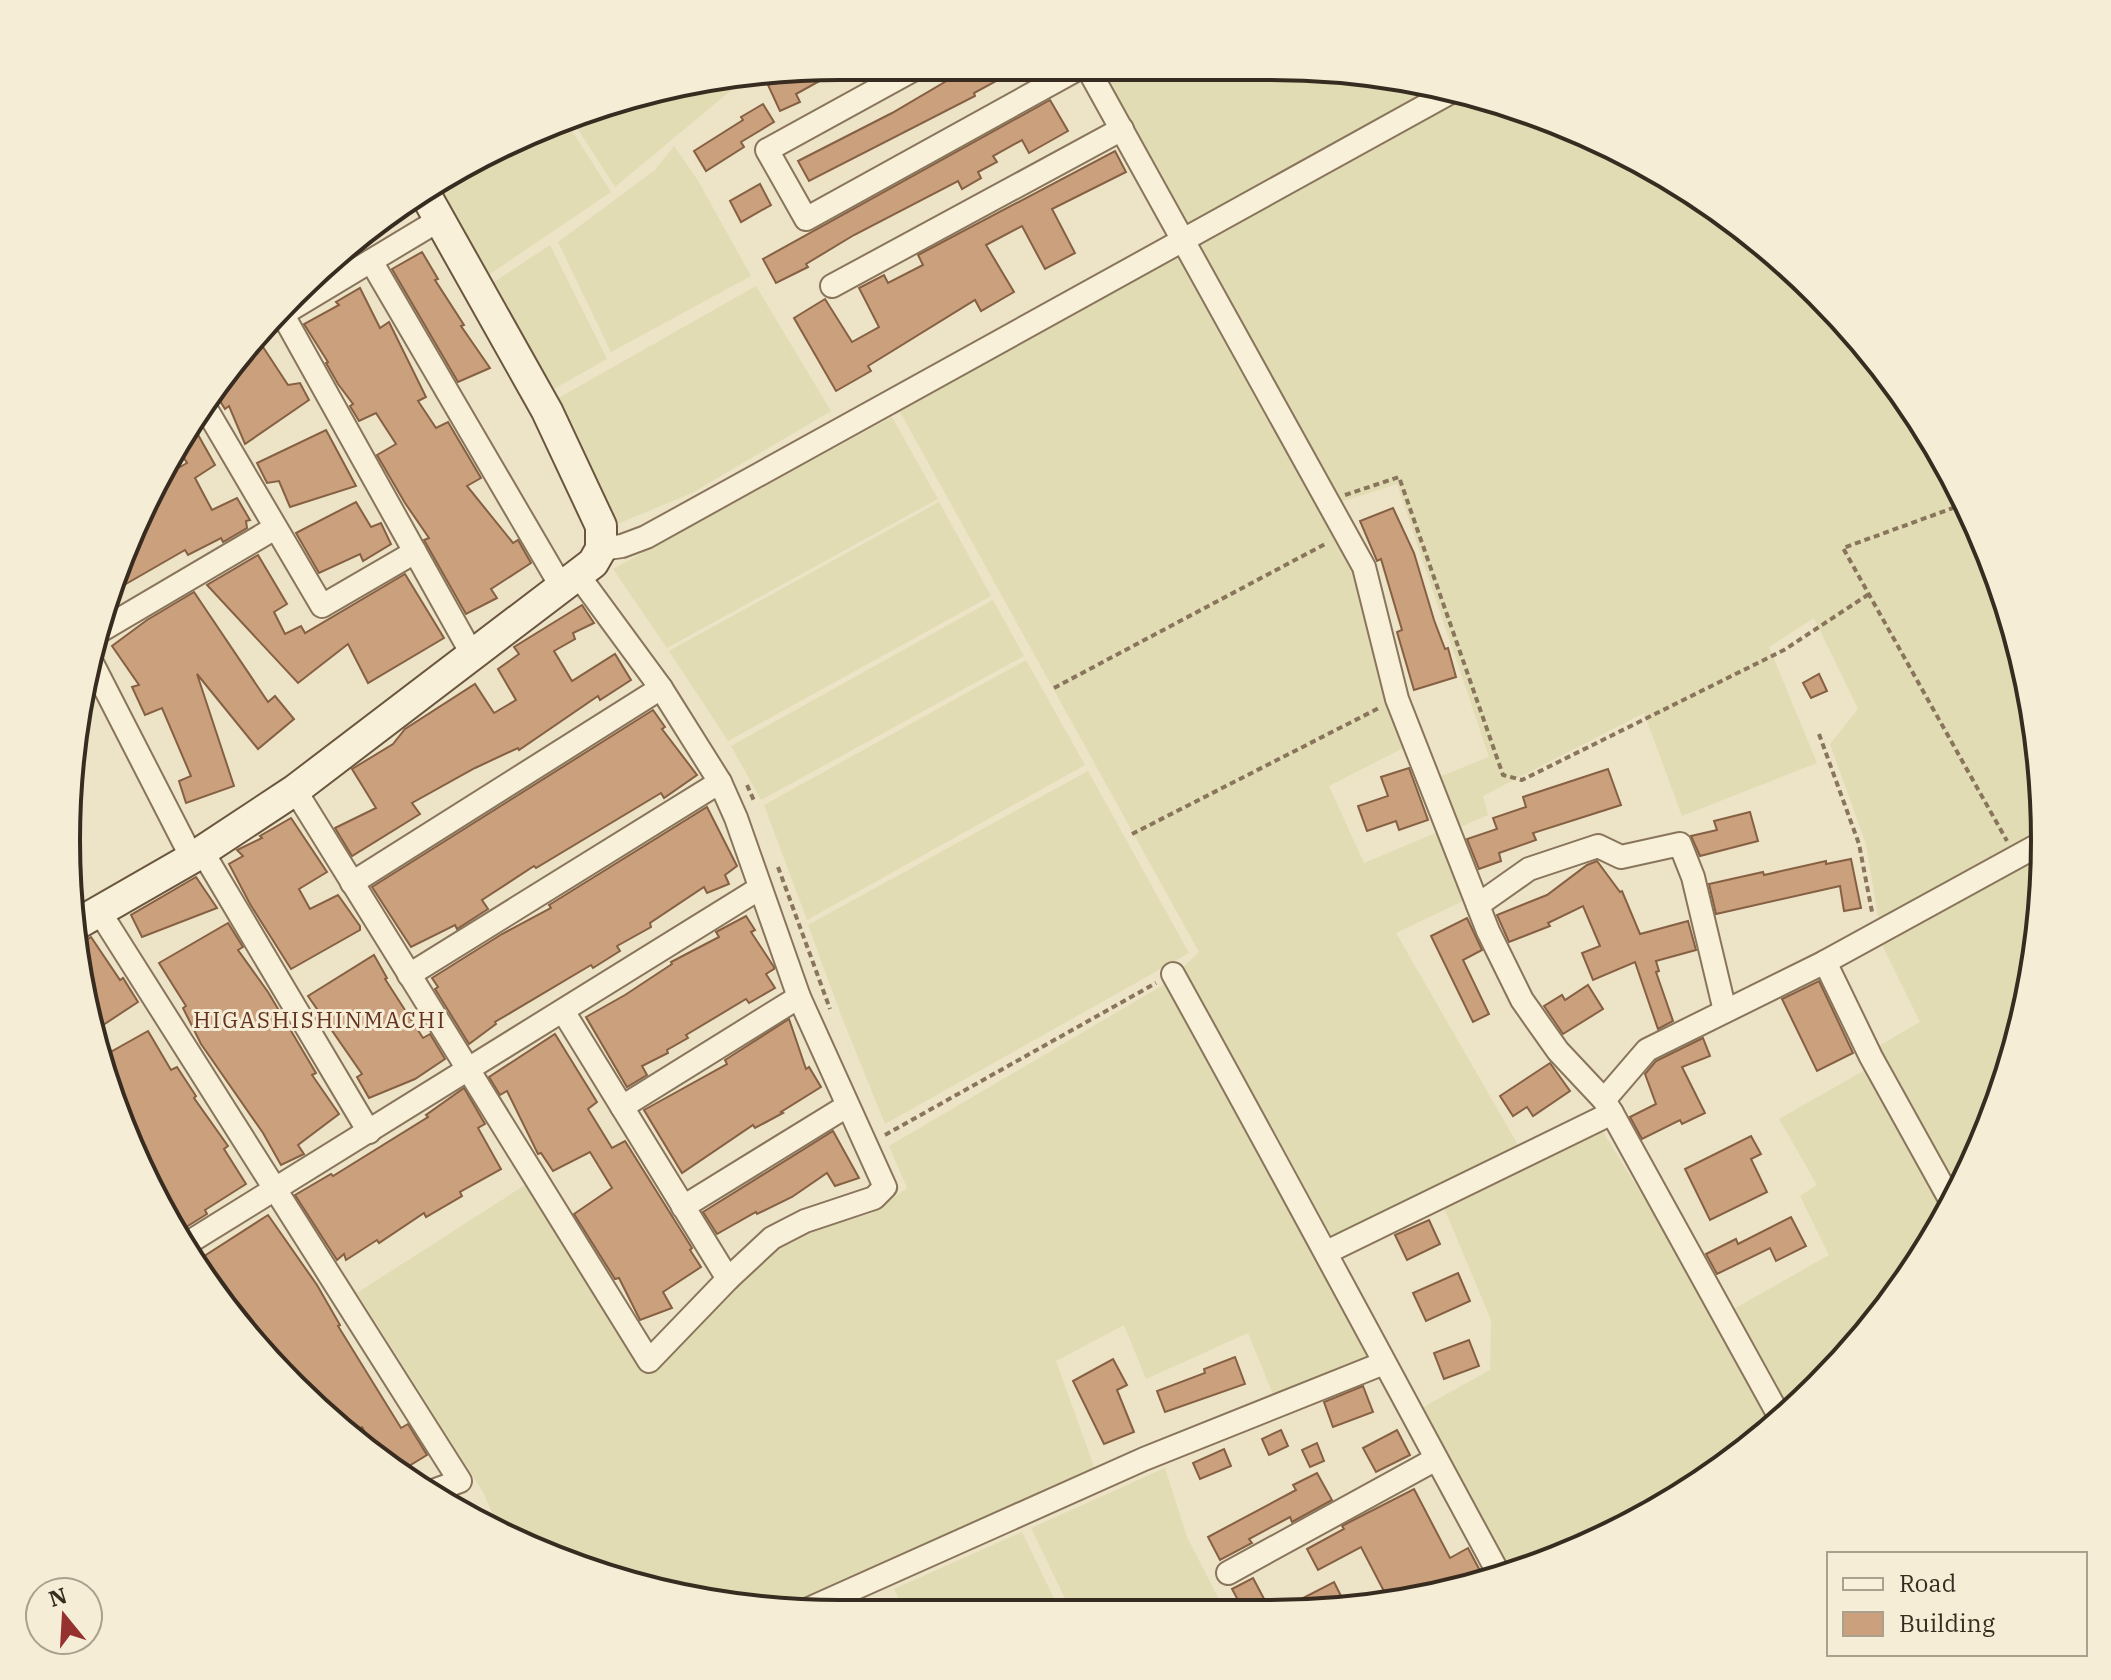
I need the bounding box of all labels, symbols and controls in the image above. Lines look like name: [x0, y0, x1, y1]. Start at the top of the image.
district label: HIGASHISHINMACHI: [193, 1005, 447, 1034]
legend: [1827, 1552, 2087, 1656]
text: Road: [1899, 1567, 1956, 1599]
north arrow: [24, 1576, 104, 1656]
text: N: [45, 1580, 70, 1613]
text: Building: [1899, 1607, 1995, 1639]

